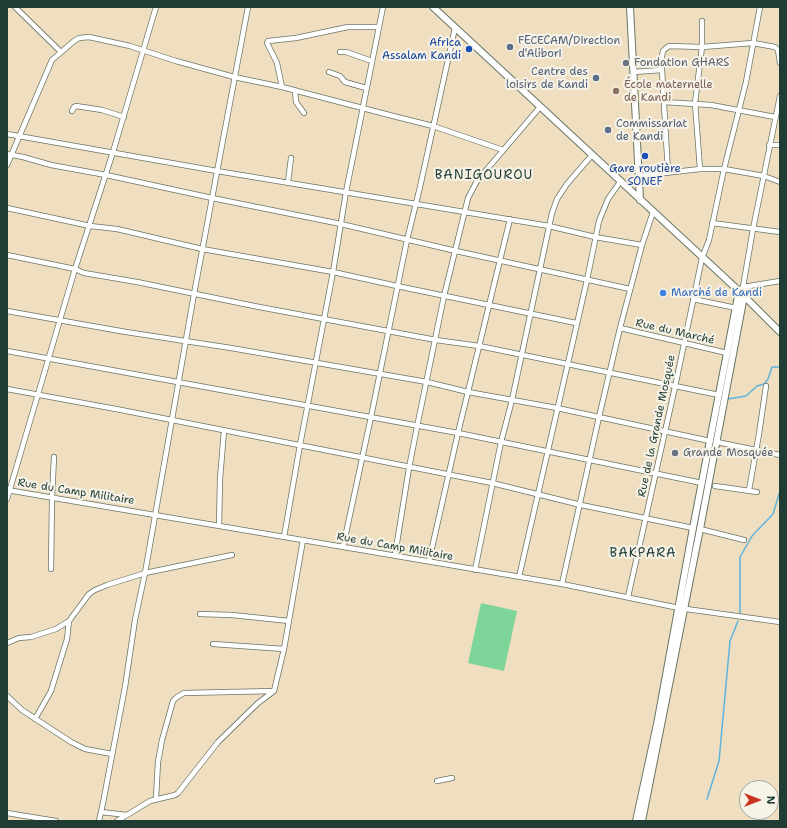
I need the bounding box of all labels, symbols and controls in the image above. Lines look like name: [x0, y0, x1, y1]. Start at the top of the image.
place label: FECECAM/Direction d'Alibori: [518, 34, 620, 60]
place label: Africa Assalam Kandi: [382, 36, 461, 62]
marker: FECECAM/Direction d'Alibori: [505, 42, 515, 52]
marker: Africa Assalam Kandi: [464, 44, 474, 54]
place label: Fondation GHARS: [634, 56, 729, 70]
marker: Fondation GHARS: [621, 58, 631, 68]
place label: Centre des loisirs de Kandi: [506, 65, 588, 91]
marker: Centre des loisirs de Kandi: [591, 73, 601, 83]
place label: École maternelle de Kandi: [624, 78, 713, 104]
marker: École maternelle de Kandi: [611, 86, 621, 96]
place label: Commissariat de Kandi: [616, 117, 687, 143]
marker: Commissariat de Kandi: [603, 125, 613, 135]
marker: Gare routière SONEF: [640, 151, 650, 161]
place label: Gare routière SONEF: [609, 162, 681, 188]
district label: BANIGOUROU: [435, 168, 533, 184]
place label: Marché de Kandi: [671, 286, 762, 300]
marker: Marché de Kandi: [658, 288, 668, 298]
street label: Rue du Marché: [634, 317, 716, 347]
street label: Rue de la Grande Mosquée: [635, 354, 679, 498]
place label: Grande Mosquée: [683, 446, 774, 460]
marker: Grande Mosquée: [670, 448, 680, 458]
street label: Rue du Camp Militaire: [17, 476, 135, 508]
street label: Rue du Camp Militaire: [336, 530, 454, 564]
district label: BAKPARA: [610, 546, 676, 562]
north arrow: [739, 780, 779, 820]
text: N: [763, 796, 778, 804]

